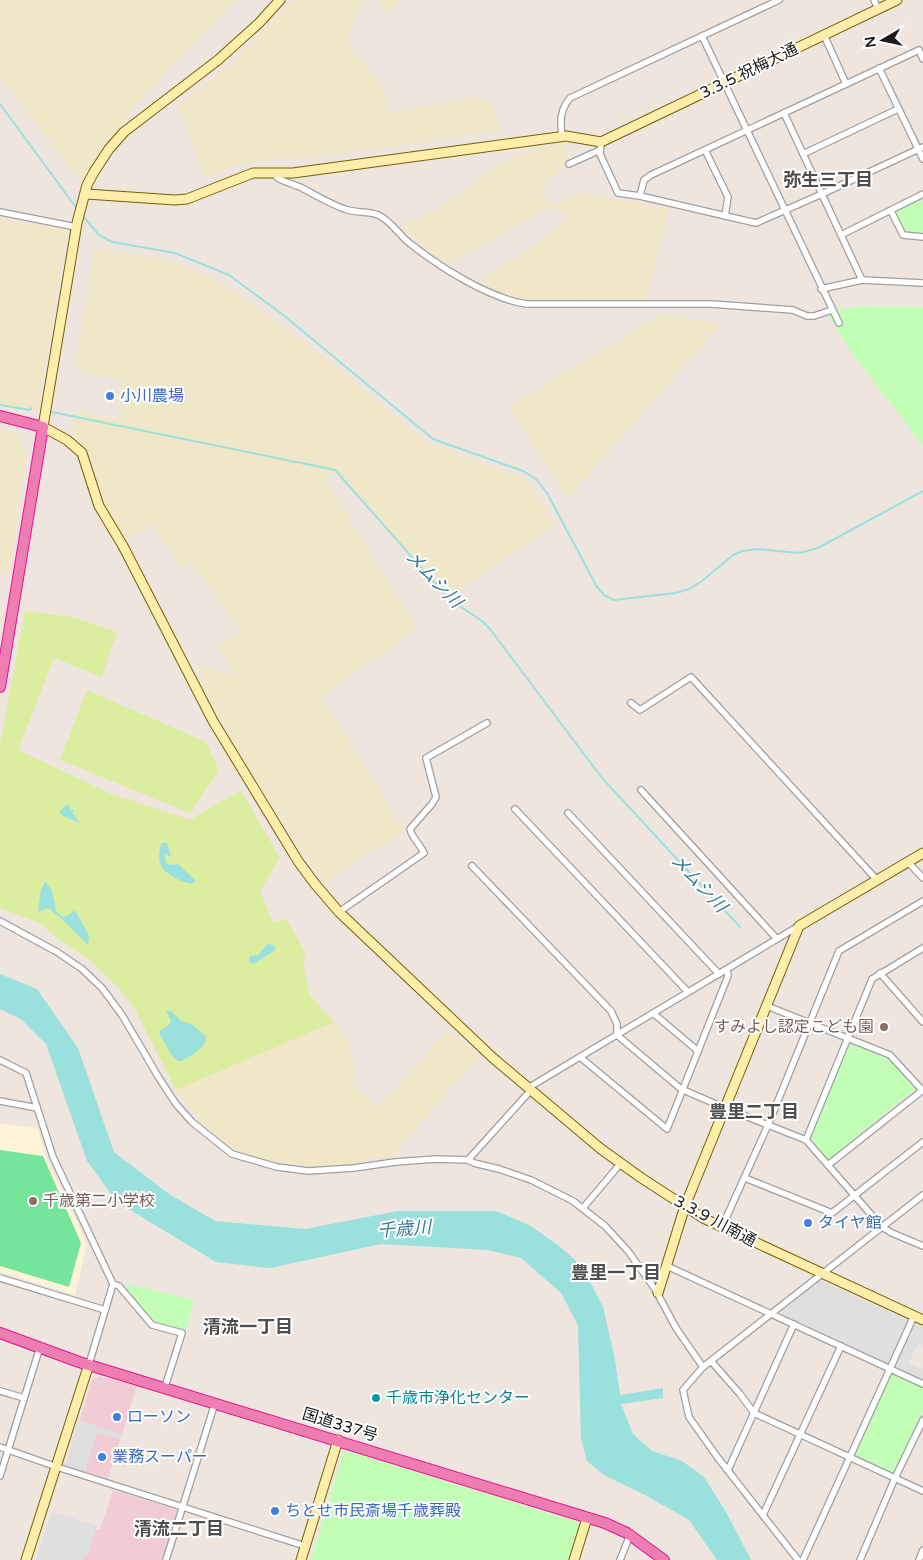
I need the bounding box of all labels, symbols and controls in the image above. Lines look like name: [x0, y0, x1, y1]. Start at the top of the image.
north arrow: [858, 15, 908, 65]
text: N: [861, 35, 880, 49]
street label: 3.3.5 祝梅大通: [697, 39, 801, 103]
district label: 弥生三丁目: [783, 169, 873, 191]
place label: 小川農場: [120, 386, 184, 406]
marker: 小川農場: [104, 390, 116, 402]
water label: メムシ川: [401, 545, 468, 614]
water label: メムシ川: [666, 849, 733, 918]
place label: すみよし認定こども園: [714, 1017, 874, 1037]
marker: すみよし認定こども園: [878, 1021, 890, 1033]
district label: 豊里二丁目: [709, 1101, 799, 1123]
place label: 千歳第二小学校: [43, 1191, 155, 1211]
street label: 3.3.9 川南通: [670, 1191, 760, 1251]
marker: 千歳第二小学校: [27, 1195, 39, 1207]
place label: タイヤ館: [818, 1213, 882, 1233]
water label: 千歳川: [376, 1216, 434, 1242]
marker: タイヤ館: [802, 1217, 814, 1229]
district label: 豊里一丁目: [571, 1262, 661, 1284]
district label: 清流一丁目: [203, 1316, 293, 1338]
place label: 千歳市浄化センター: [386, 1388, 530, 1408]
marker: 千歳市浄化センター: [370, 1392, 382, 1404]
street label: 国道337号: [300, 1404, 380, 1446]
place label: ローソン: [127, 1407, 191, 1427]
marker: ローソン: [111, 1411, 123, 1423]
place label: 業務スーパー: [112, 1447, 208, 1467]
marker: 業務スーパー: [96, 1451, 108, 1463]
place label: ちとせ市民斎場千歳葬殿: [285, 1501, 461, 1521]
marker: ちとせ市民斎場千歳葬殿: [269, 1505, 281, 1517]
district label: 清流二丁目: [134, 1518, 224, 1540]

